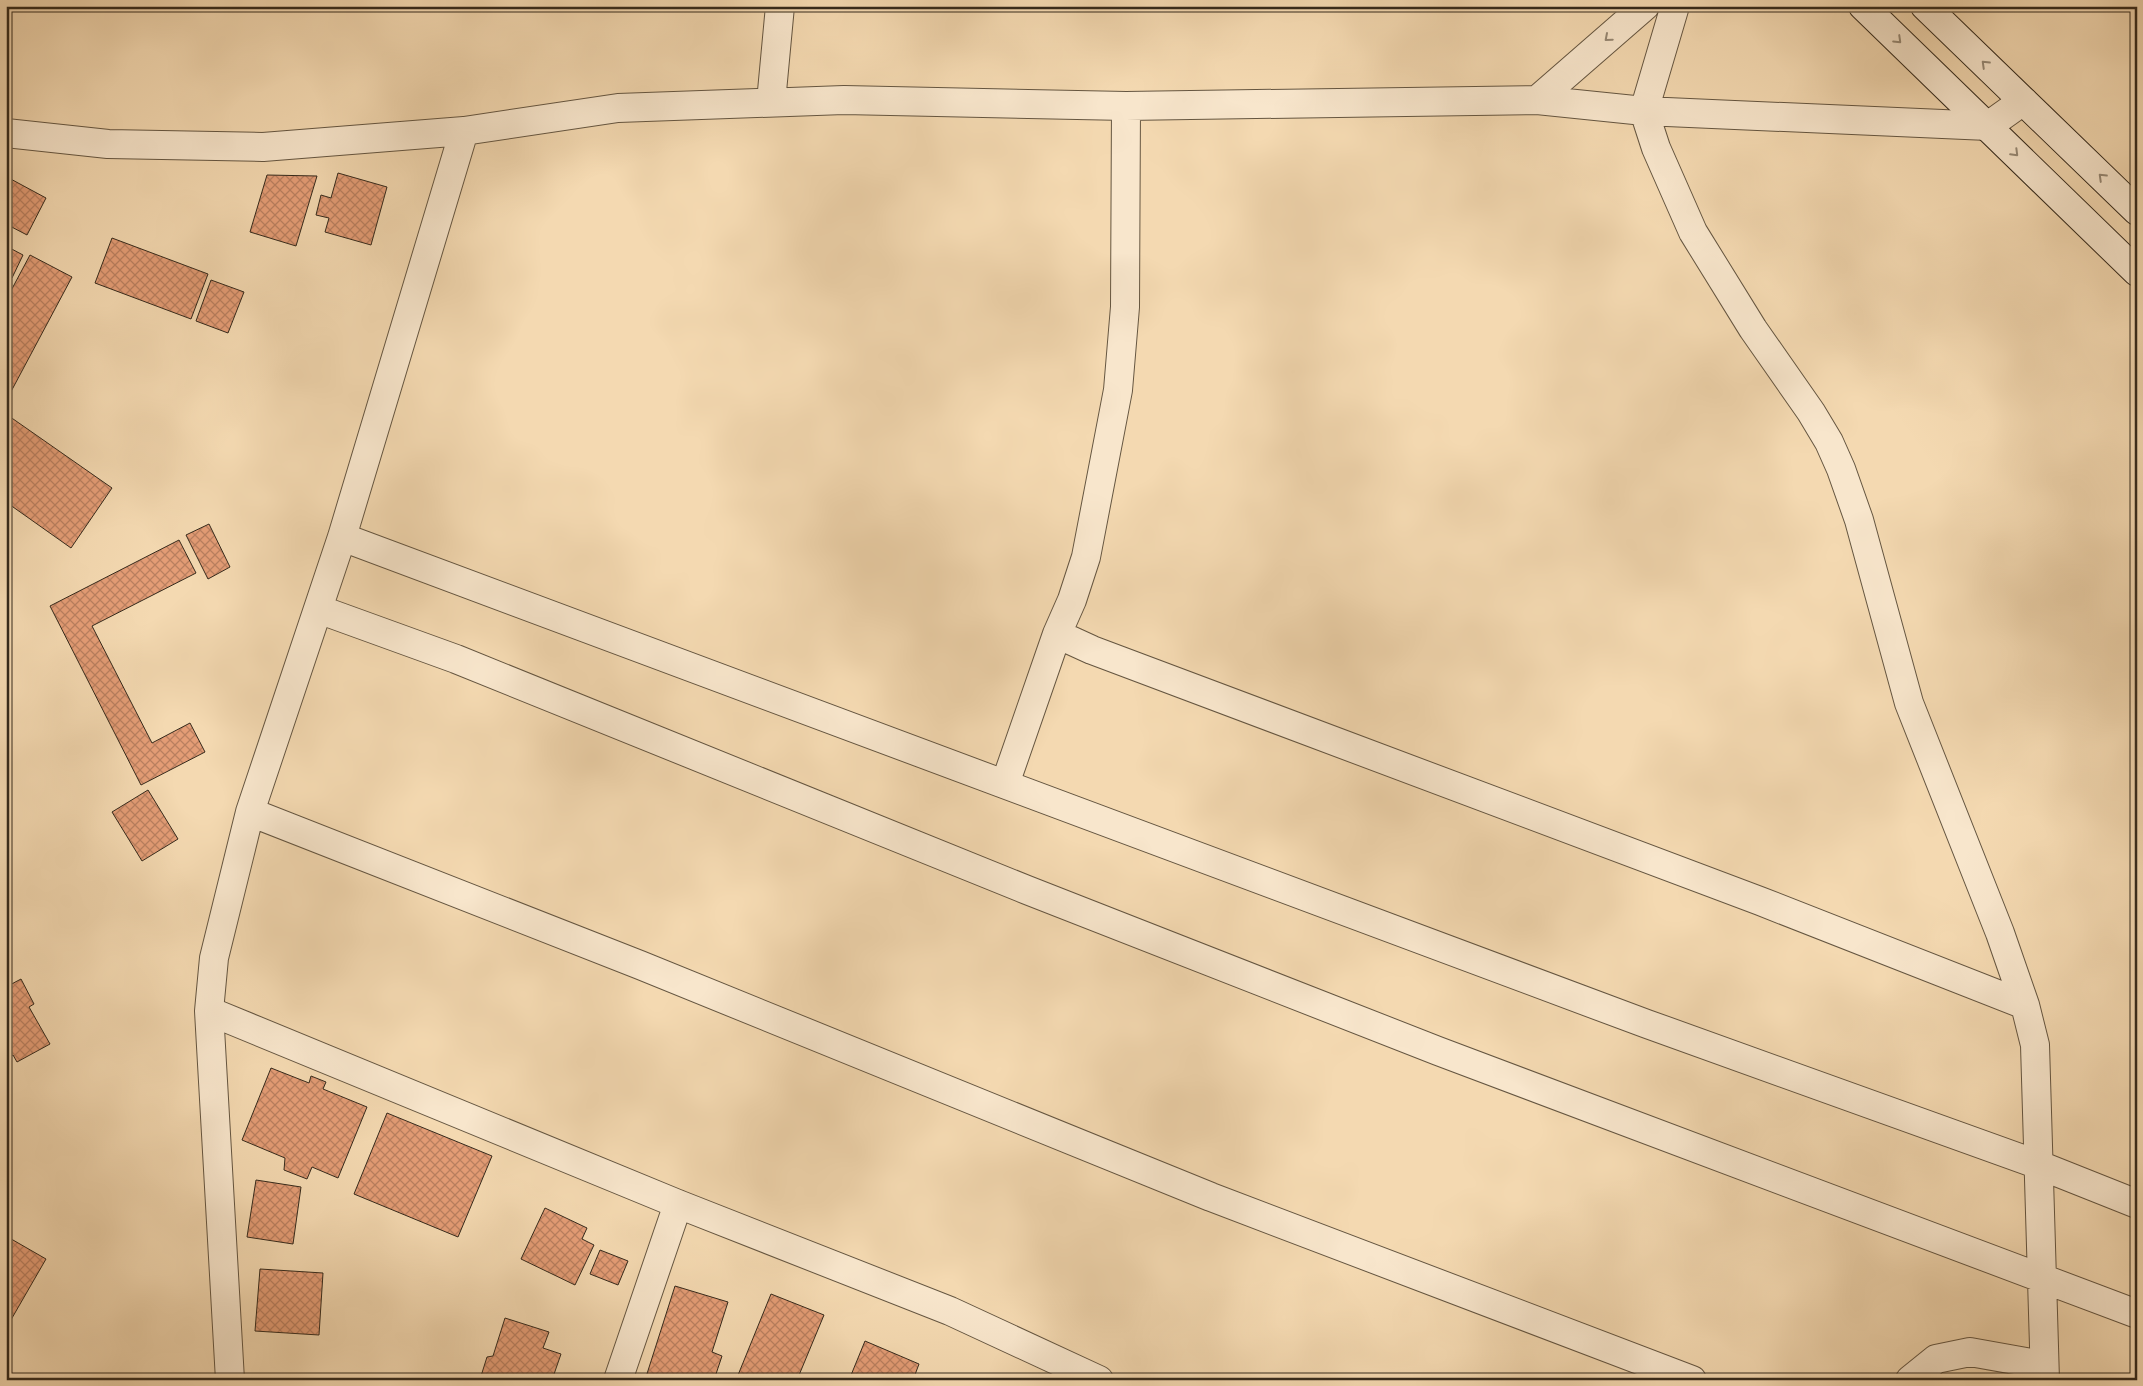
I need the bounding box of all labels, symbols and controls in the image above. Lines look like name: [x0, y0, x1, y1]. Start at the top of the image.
one-way arrow: [1605, 32, 1614, 41]
one-way arrow: [1892, 34, 1901, 43]
one-way arrow: [1982, 61, 1991, 70]
one-way arrow: [2009, 147, 2018, 156]
one-way arrow: [2099, 174, 2108, 183]

